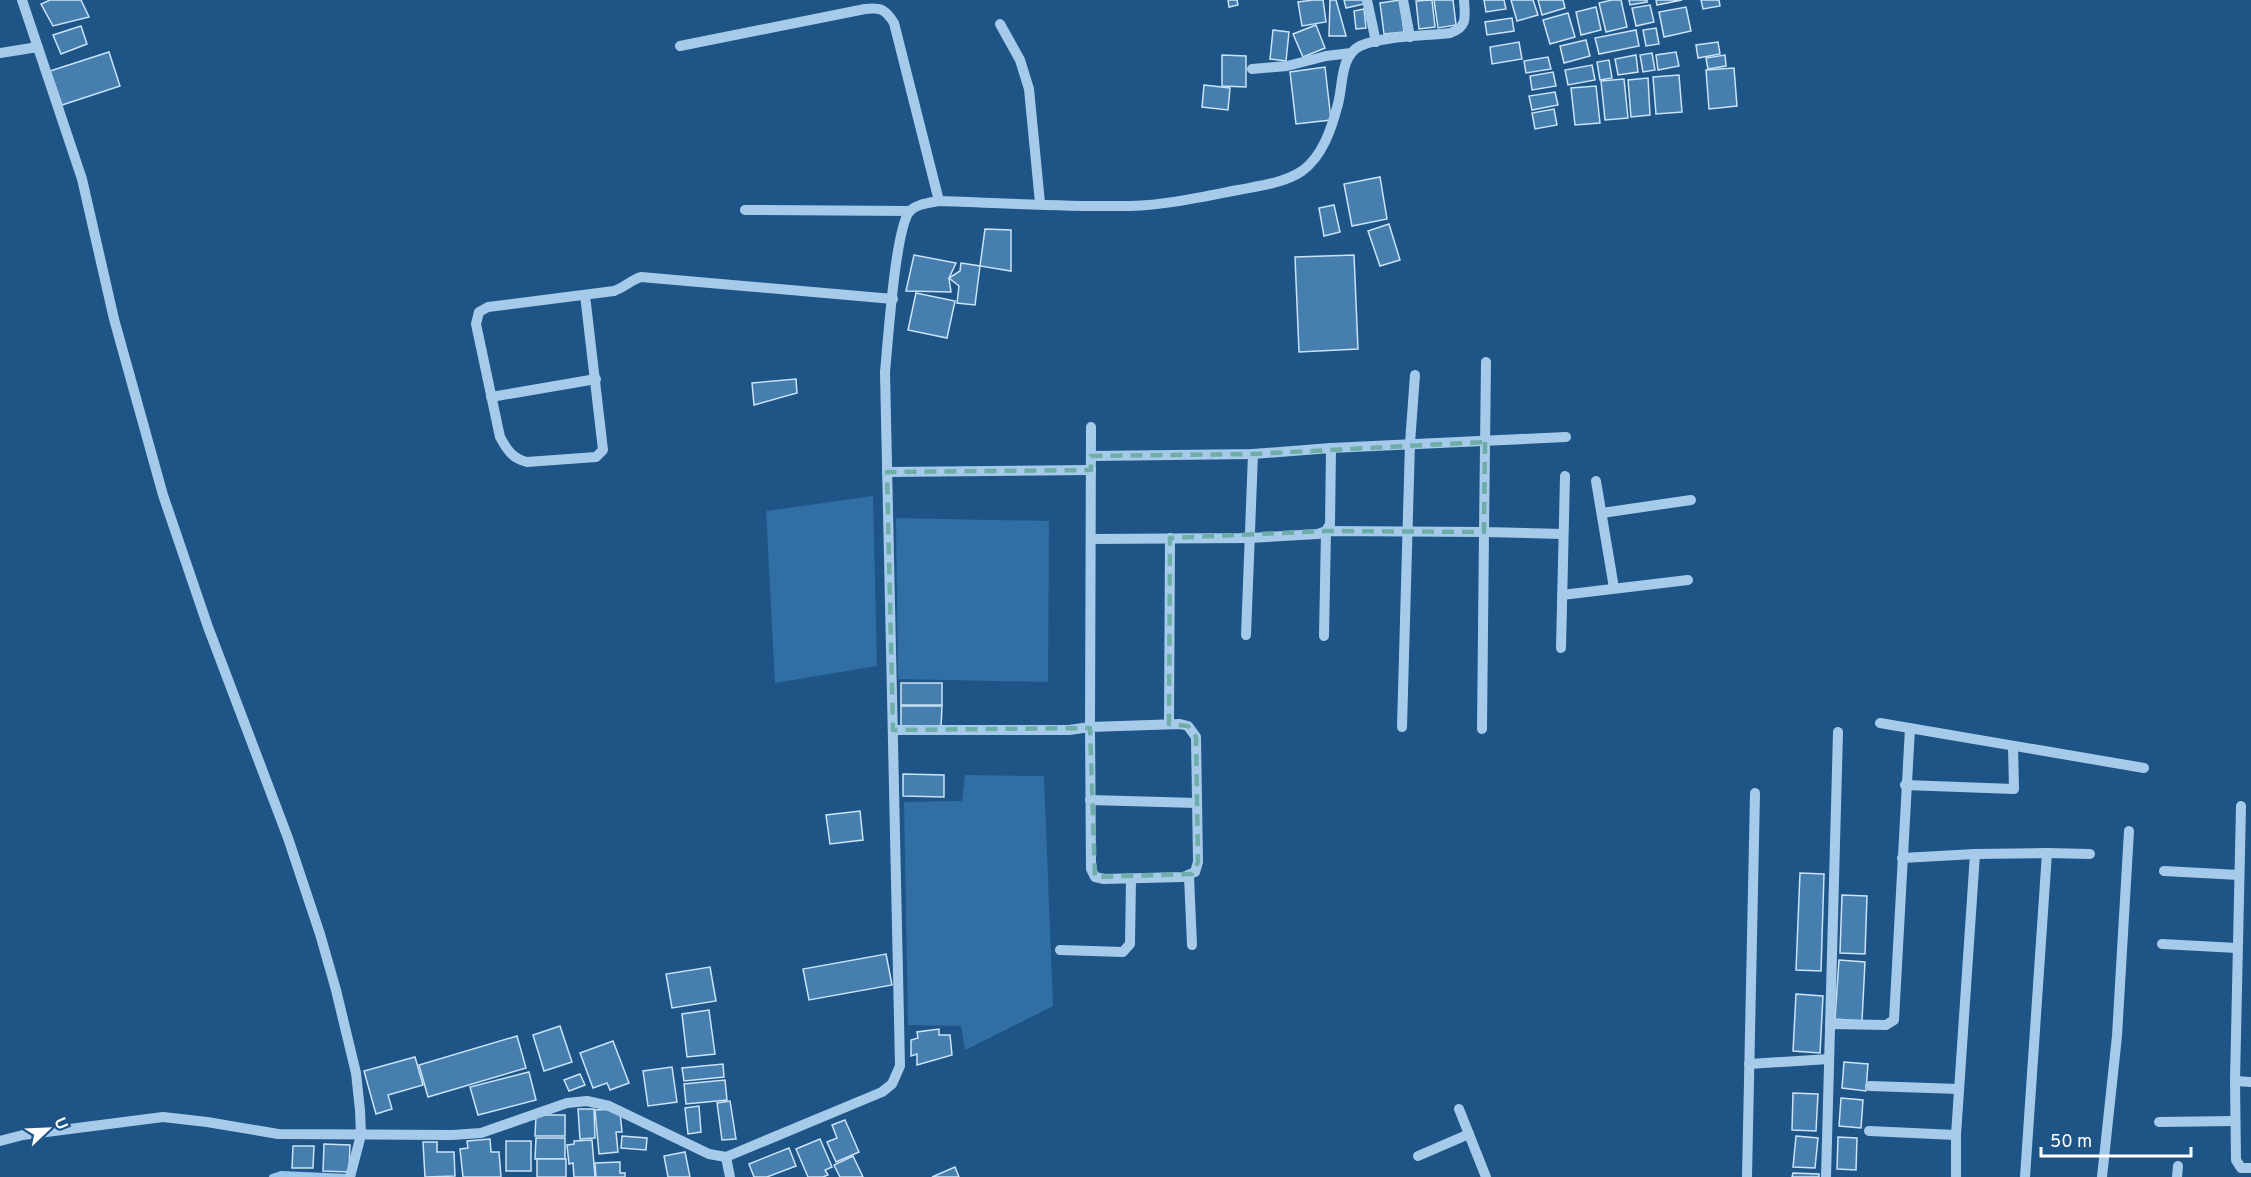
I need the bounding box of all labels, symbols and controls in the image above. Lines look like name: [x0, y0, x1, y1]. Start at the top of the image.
north arrow: [18, 1099, 78, 1159]
text: U: [49, 1115, 71, 1133]
scale bar: [2041, 1120, 2191, 1158]
text: 50 m: [2050, 1131, 2092, 1154]

